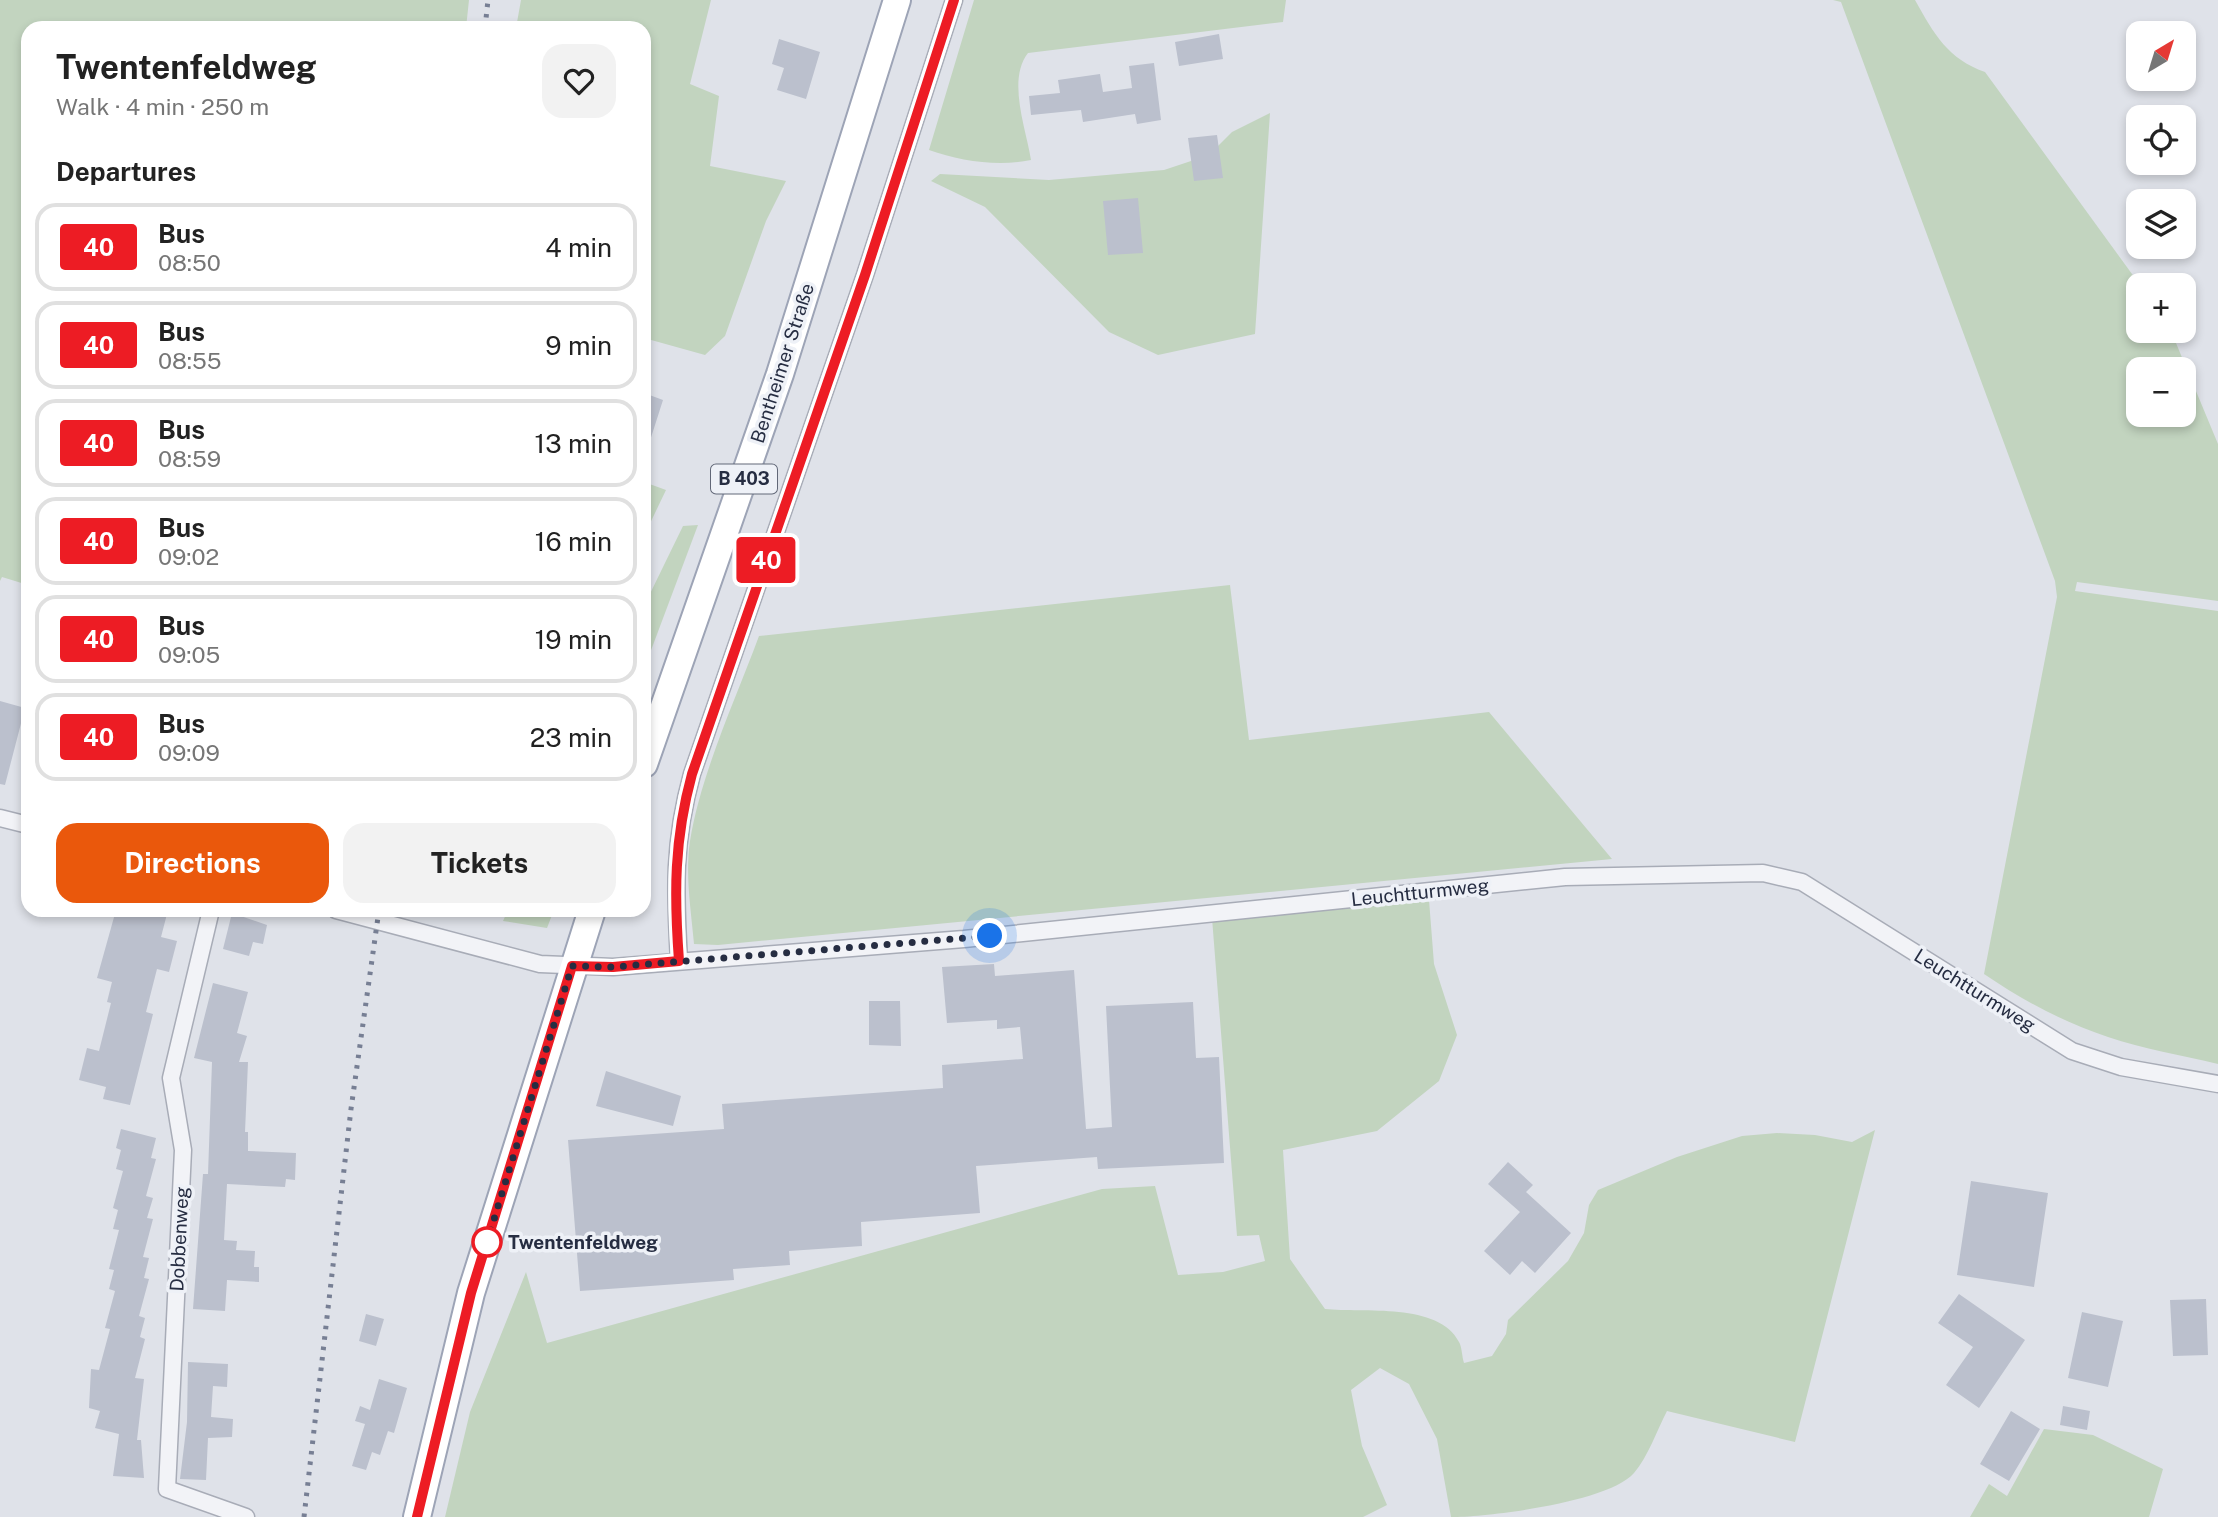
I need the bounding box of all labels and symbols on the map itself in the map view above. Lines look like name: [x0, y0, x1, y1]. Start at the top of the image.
north arrow: [2126, 21, 2196, 91]
street label: Bentheimer Straße: [746, 280, 818, 446]
road number: B 403: [711, 464, 777, 494]
line badge: 40: [734, 537, 798, 583]
street label: Leuchtturmweg: [1350, 874, 1490, 910]
your location: [972, 918, 1007, 953]
street label: Leuchtturmweg: [1910, 944, 2040, 1036]
street label: Dobbenweg: [165, 1186, 193, 1292]
marker: Twentenfeldweg: [472, 1227, 502, 1257]
place label: Twentenfeldweg: [508, 1231, 658, 1253]

